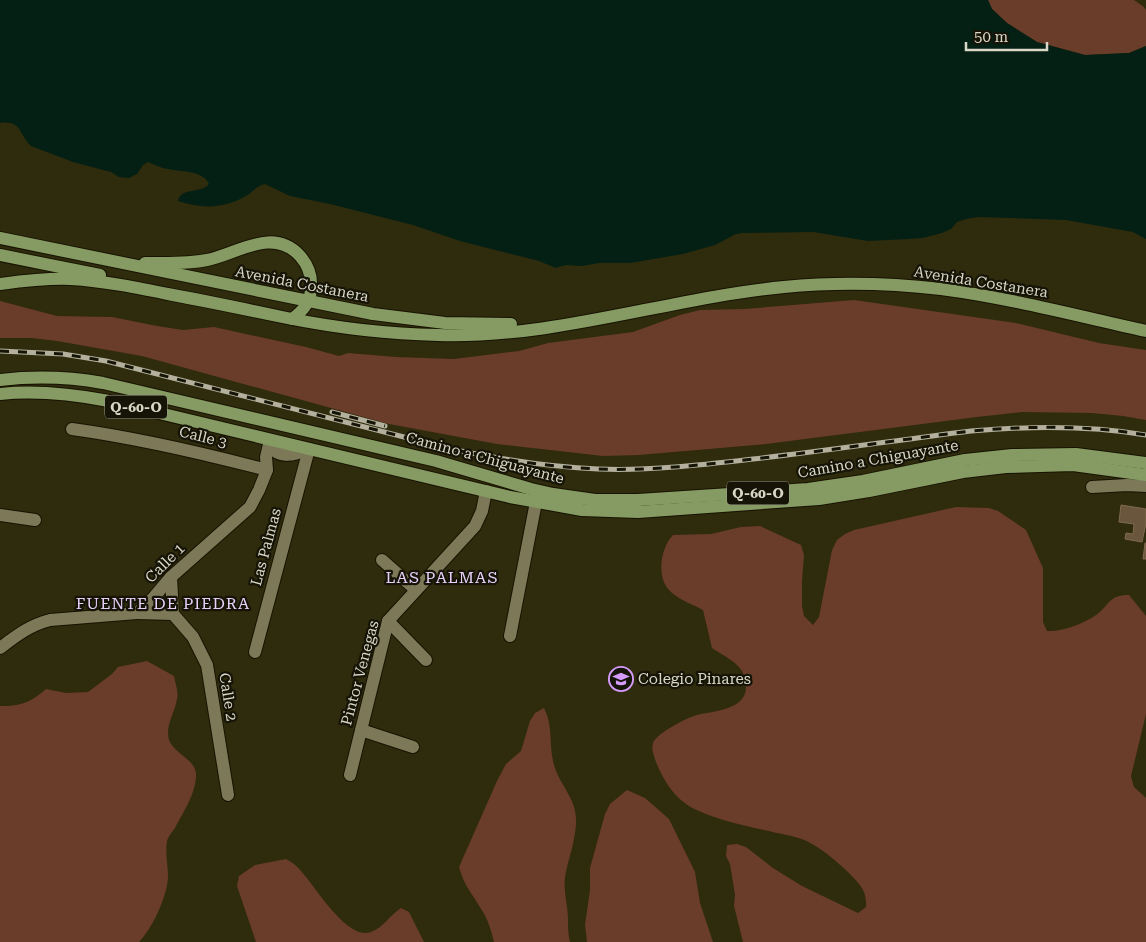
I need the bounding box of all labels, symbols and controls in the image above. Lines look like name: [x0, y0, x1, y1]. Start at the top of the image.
scale bar: [966, 20, 1047, 52]
text: 50 m: [974, 28, 1009, 46]
street label: Avenida Costanera: [234, 262, 370, 306]
street label: Avenida Costanera: [913, 263, 1049, 301]
road number: Q-60-O: [105, 396, 167, 418]
street label: Calle 3: [177, 422, 229, 452]
street label: Camino a Chiguayante: [404, 428, 566, 488]
street label: Camino a Chiguayante: [796, 436, 960, 482]
road number: Q-60-O: [727, 482, 789, 504]
street label: Las Palmas: [247, 506, 285, 588]
street label: Calle 1: [141, 539, 189, 587]
district label: LAS PALMAS: [386, 568, 498, 587]
district label: FUENTE DE PIEDRA: [76, 594, 250, 613]
street label: Pintor Venegas: [337, 618, 383, 728]
school or university icon: Colegio Pinares: [608, 666, 634, 692]
place label: Colegio Pinares: [638, 670, 751, 688]
street label: Calle 2: [215, 672, 241, 722]

